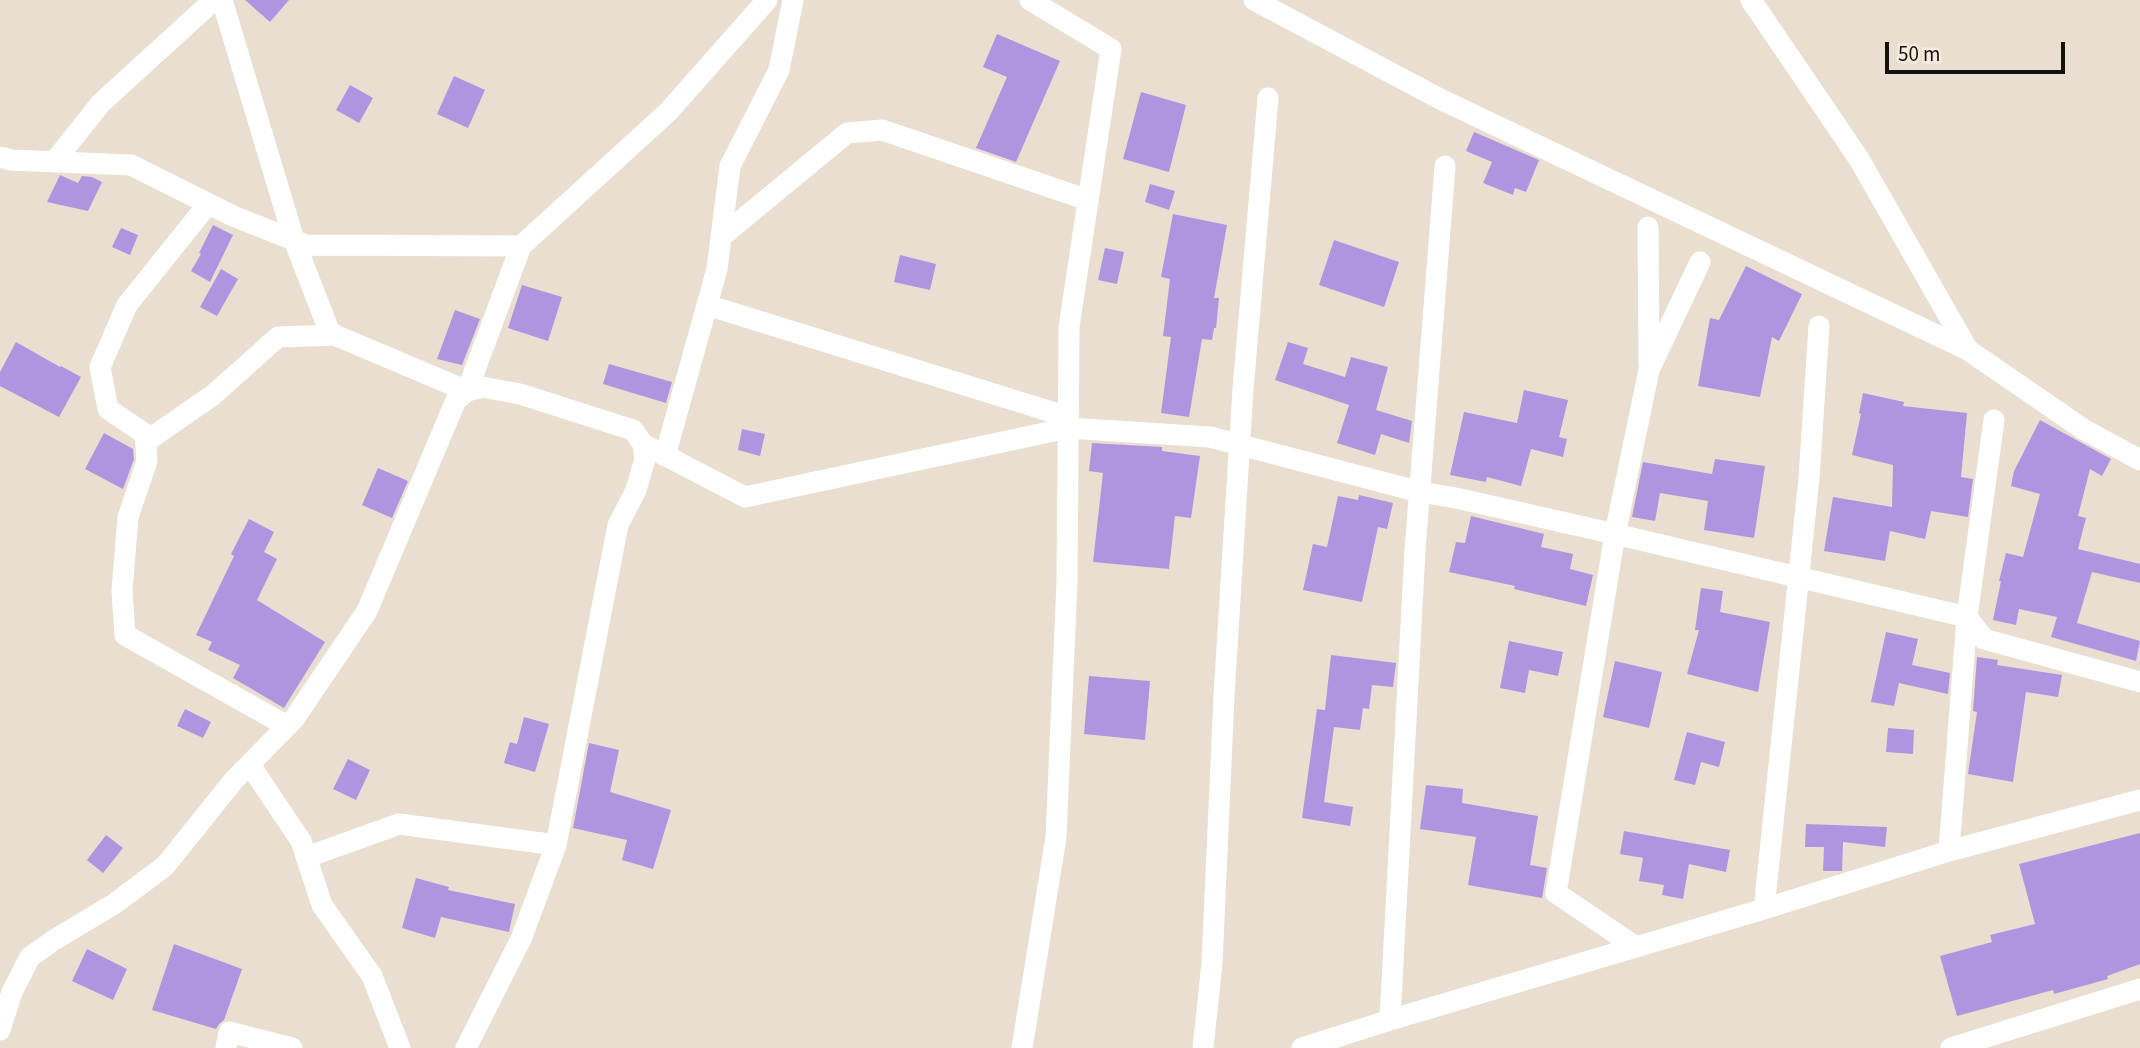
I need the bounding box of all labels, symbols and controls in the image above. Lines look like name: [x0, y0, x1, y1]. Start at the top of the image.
scale bar: [1888, 28, 2068, 72]
text: 50 m: [1898, 39, 1940, 69]

